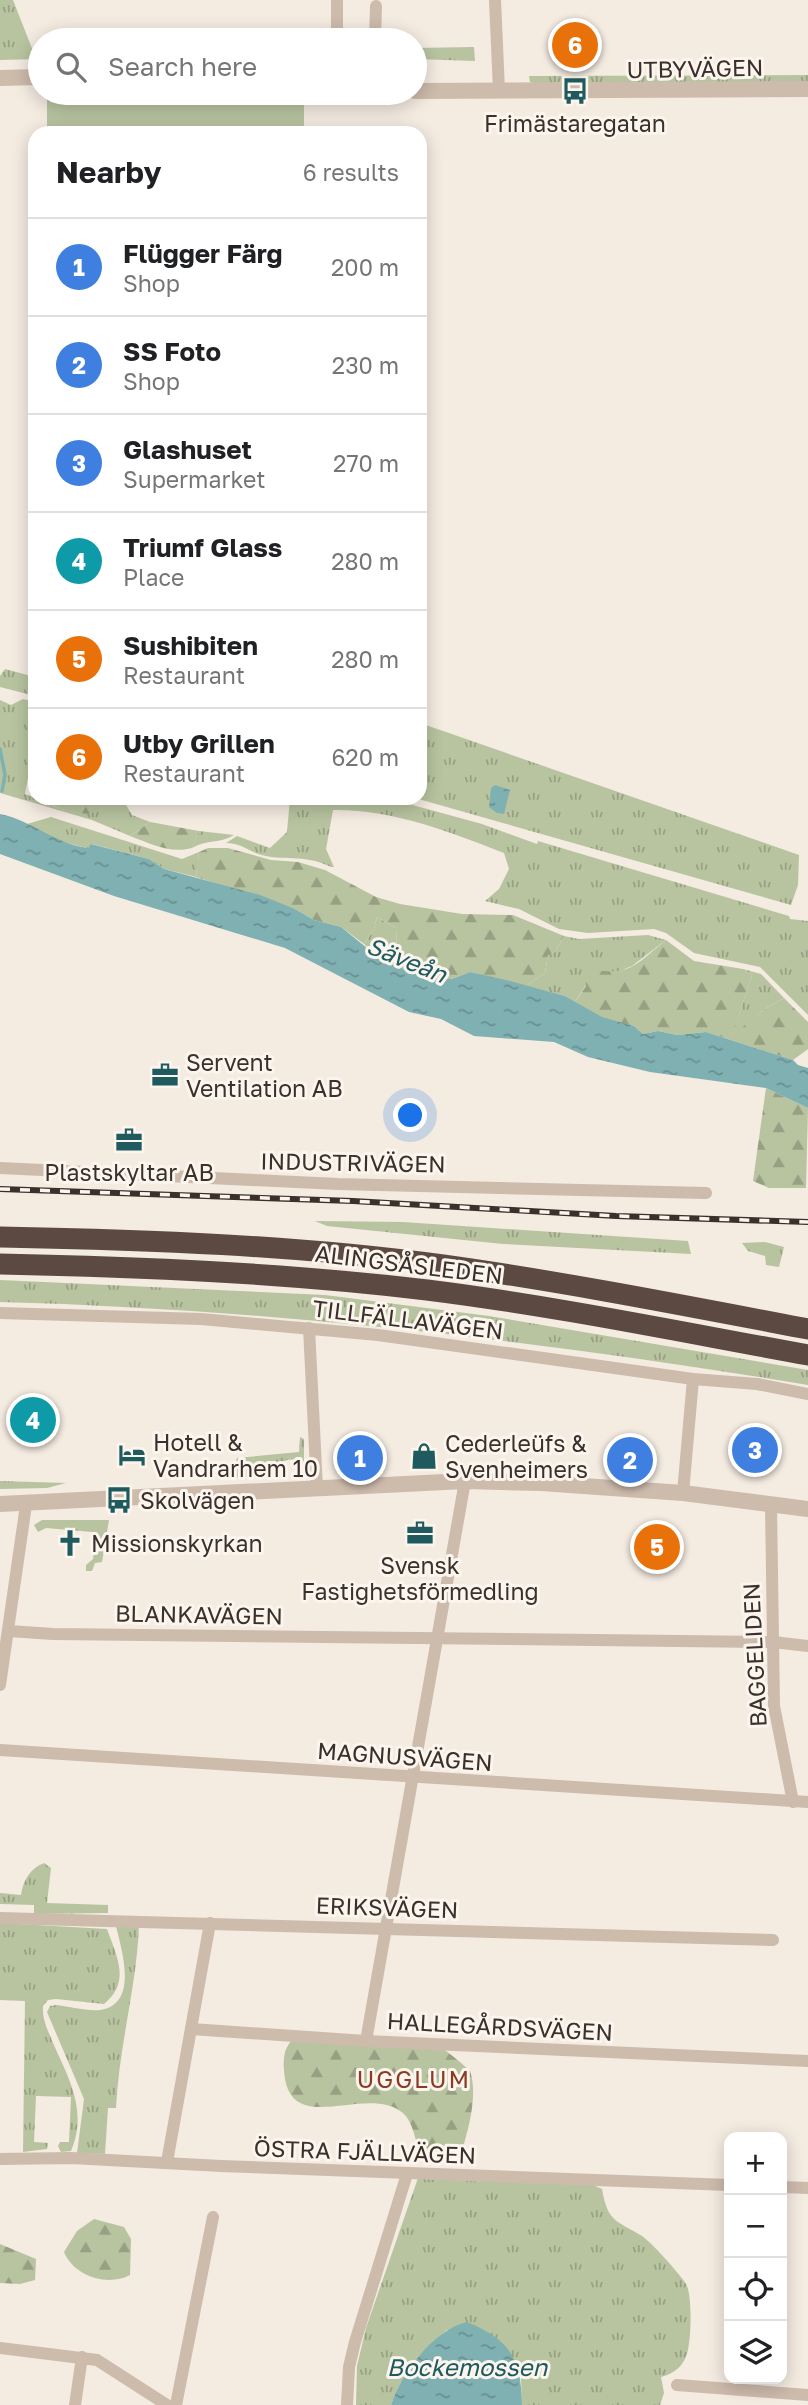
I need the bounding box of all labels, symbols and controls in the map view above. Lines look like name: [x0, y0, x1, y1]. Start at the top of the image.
pin: 6: [552, 19, 598, 71]
search box: [28, 28, 427, 105]
icon: search: [52, 48, 90, 86]
text: Search here: [108, 51, 257, 82]
street label: UTBYVÄGEN: [626, 53, 764, 83]
bus stop icon: Frimästaregatan: [560, 76, 590, 106]
place label: Frimästaregatan: [484, 109, 666, 137]
text: Nearby: [56, 154, 161, 190]
text: 6 results: [303, 158, 399, 186]
text: Flügger Färg: [123, 238, 282, 269]
text: 1: [73, 253, 85, 281]
text: 200 m: [331, 253, 399, 281]
text: Shop: [123, 269, 180, 297]
text: SS Foto: [123, 336, 221, 367]
text: 2: [72, 351, 86, 379]
text: 230 m: [332, 351, 399, 379]
text: Shop: [123, 367, 180, 395]
text: Glashuset: [123, 434, 252, 465]
text: 3: [72, 449, 86, 477]
text: 270 m: [333, 449, 399, 477]
text: Supermarket: [123, 465, 266, 493]
text: Triumf Glass: [123, 532, 282, 563]
text: 4: [72, 547, 86, 575]
text: 280 m: [331, 547, 399, 575]
text: Place: [123, 563, 184, 591]
text: Sushibiten: [123, 630, 258, 661]
text: 5: [72, 645, 86, 673]
text: 280 m: [331, 645, 399, 673]
text: Restaurant: [123, 661, 245, 689]
text: Utby Grillen: [123, 728, 275, 759]
text: 6: [72, 743, 86, 771]
text: 620 m: [331, 743, 399, 771]
text: Restaurant: [123, 759, 245, 787]
water label: Säveån: [363, 930, 452, 989]
place label: Servent Ventilation AB: [186, 1048, 343, 1102]
office icon: Servent Ventilation AB: [150, 1060, 180, 1090]
your location: [393, 1098, 427, 1132]
office icon: Plastskyltar AB: [114, 1125, 144, 1155]
street label: INDUSTRIVÄGEN: [260, 1146, 446, 1178]
place label: Plastskyltar AB: [44, 1158, 214, 1186]
street label: ALINGSÅSLEDEN: [314, 1238, 504, 1289]
street label: TILLFÄLLAVÄGEN: [311, 1293, 505, 1345]
pin: 4: [10, 1394, 56, 1446]
pin: 3: [732, 1424, 778, 1476]
place label: Hotell & Vandrarhem 10: [153, 1428, 318, 1482]
place label: Cederleüfs & Svenheimers: [445, 1429, 588, 1483]
pin: 1: [337, 1432, 383, 1484]
pin: 2: [607, 1434, 653, 1486]
hotel icon: Hotell & Vandrarhem 10: [117, 1440, 147, 1470]
shop icon: Cederleüfs & Svenheimers: [409, 1441, 439, 1471]
bus stop icon: Skolvägen: [104, 1485, 134, 1515]
place label: Skolvägen: [140, 1486, 255, 1514]
office icon: Svensk Fastighetsförmedling: [405, 1518, 435, 1548]
pin: 5: [634, 1521, 680, 1573]
church icon: Missionskyrkan: [55, 1528, 85, 1558]
place label: Missionskyrkan: [91, 1529, 263, 1557]
place label: Svensk Fastighetsförmedling: [301, 1551, 539, 1605]
street label: BAGGELIDEN: [736, 1582, 772, 1728]
street label: BLANKAVÄGEN: [115, 1599, 283, 1629]
street label: MAGNUSVÄGEN: [316, 1736, 494, 1776]
street label: ERIKSVÄGEN: [315, 1891, 459, 1923]
street label: HALLEGÅRDSVÄGEN: [386, 2005, 614, 2046]
district label: UGGLUM: [357, 2064, 471, 2093]
map controls: [724, 2132, 787, 2384]
button: +: [724, 2132, 787, 2195]
street label: ÖSTRA FJÄLLVÄGEN: [253, 2133, 477, 2169]
button: −: [724, 2195, 787, 2258]
button: locate: [724, 2258, 787, 2321]
button: layers: [724, 2321, 787, 2384]
water label: Bockemossen: [387, 2352, 548, 2381]

